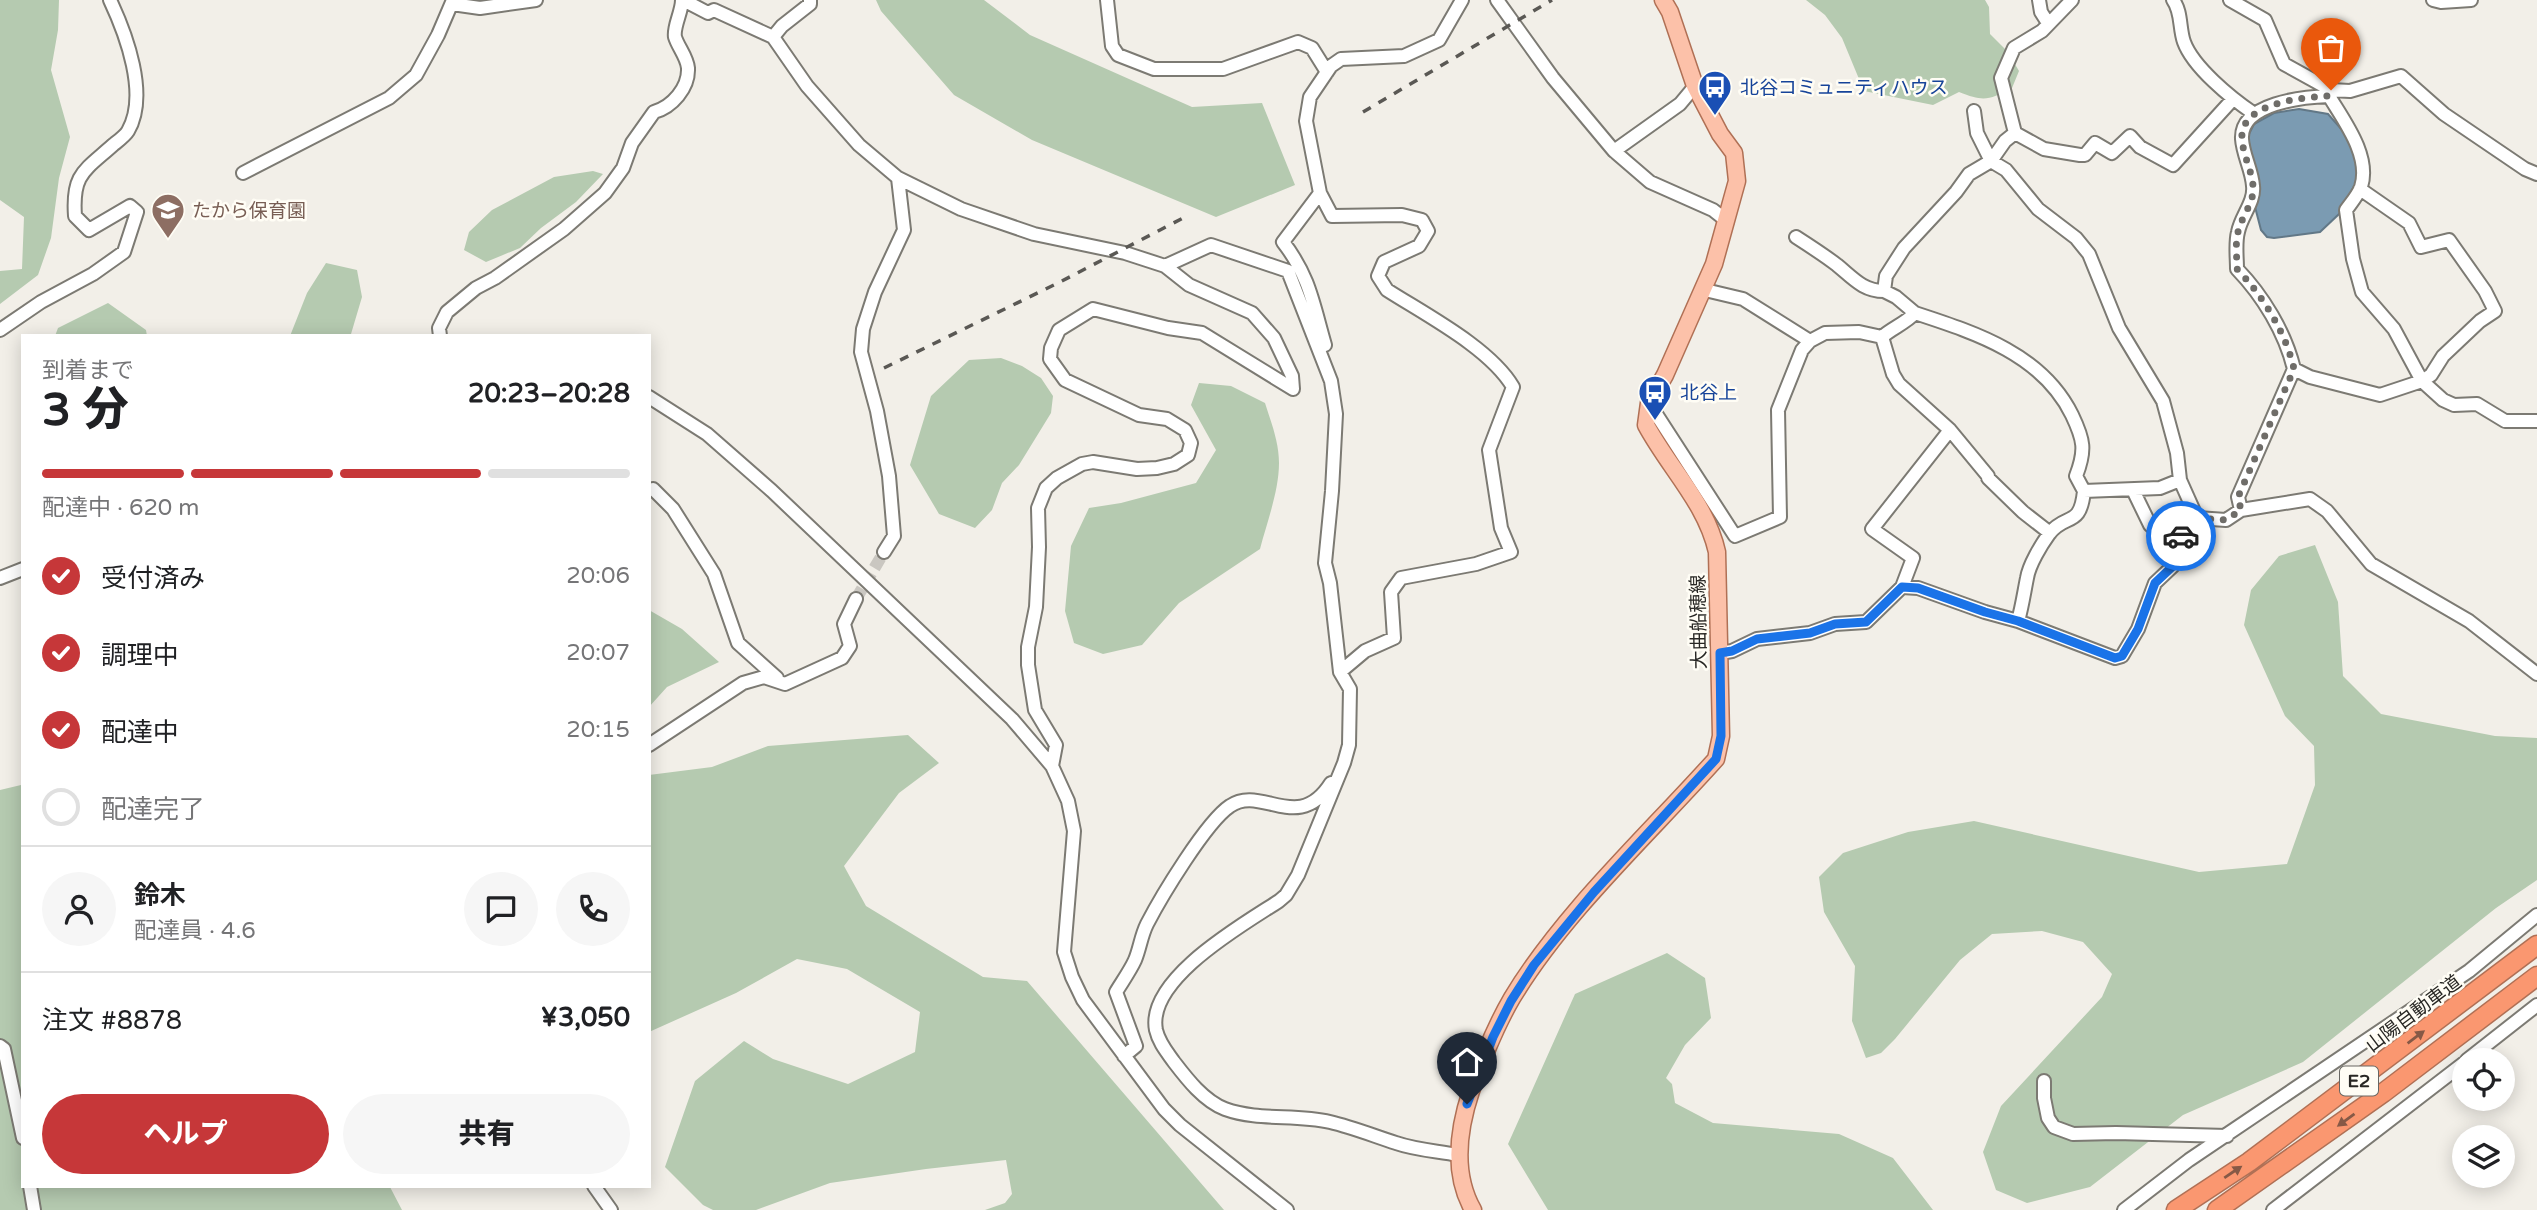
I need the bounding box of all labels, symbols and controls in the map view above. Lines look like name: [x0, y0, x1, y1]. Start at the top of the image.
pin: [2301, 18, 2361, 90]
icon: bag: [2312, 29, 2350, 67]
bus stop icon: 北谷コミュニティハウス: [1696, 68, 1734, 117]
place label: 北谷コミュニティハウス: [1740, 77, 1948, 99]
school or university icon: たから保育園: [149, 191, 187, 240]
place label: たから保育園: [192, 200, 306, 222]
text: 到着まで: [42, 357, 134, 385]
bus stop icon: 北谷上: [1636, 373, 1674, 422]
text: 20:23–20:28: [468, 378, 630, 409]
place label: 北谷上: [1680, 382, 1737, 404]
text: 3 分: [42, 383, 129, 438]
text: 配達中 · 620 m: [42, 494, 199, 522]
courier: [2146, 501, 2216, 571]
icon: car: [2162, 517, 2200, 555]
icon: check: [42, 557, 80, 595]
text: 20:06: [566, 562, 630, 590]
text: 受付済み: [101, 563, 205, 594]
street label: 大曲船穂線: [1687, 574, 1711, 670]
icon: check: [42, 634, 80, 672]
text: 20:07: [566, 639, 630, 667]
text: 調理中: [101, 640, 179, 671]
icon: check: [42, 711, 80, 749]
text: 20:15: [566, 716, 630, 744]
text: 配達中: [101, 717, 179, 748]
text: 配達完了: [101, 794, 205, 825]
button: person: [42, 872, 116, 946]
button: chat: [464, 872, 538, 946]
button: phone: [556, 872, 630, 946]
text: 鈴木: [134, 880, 186, 911]
text: 配達員 · 4.6: [134, 917, 256, 945]
street label: 山陽自動車道: [2361, 971, 2466, 1057]
text: ¥3,050: [541, 1002, 630, 1033]
text: 注文 #8878: [42, 1005, 182, 1036]
one-way arrow: [2407, 1031, 2425, 1045]
pin: [1437, 1032, 1497, 1104]
icon: home: [1448, 1043, 1486, 1081]
map controls: [2452, 1048, 2515, 1188]
button: locate: [2452, 1048, 2515, 1111]
road number: E2: [2340, 1066, 2378, 1096]
button: ヘルプ: [42, 1094, 329, 1174]
button: 共有: [343, 1094, 630, 1174]
one-way arrow: [2337, 1113, 2355, 1127]
button: layers: [2452, 1125, 2515, 1188]
one-way arrow: [2223, 1166, 2243, 1179]

